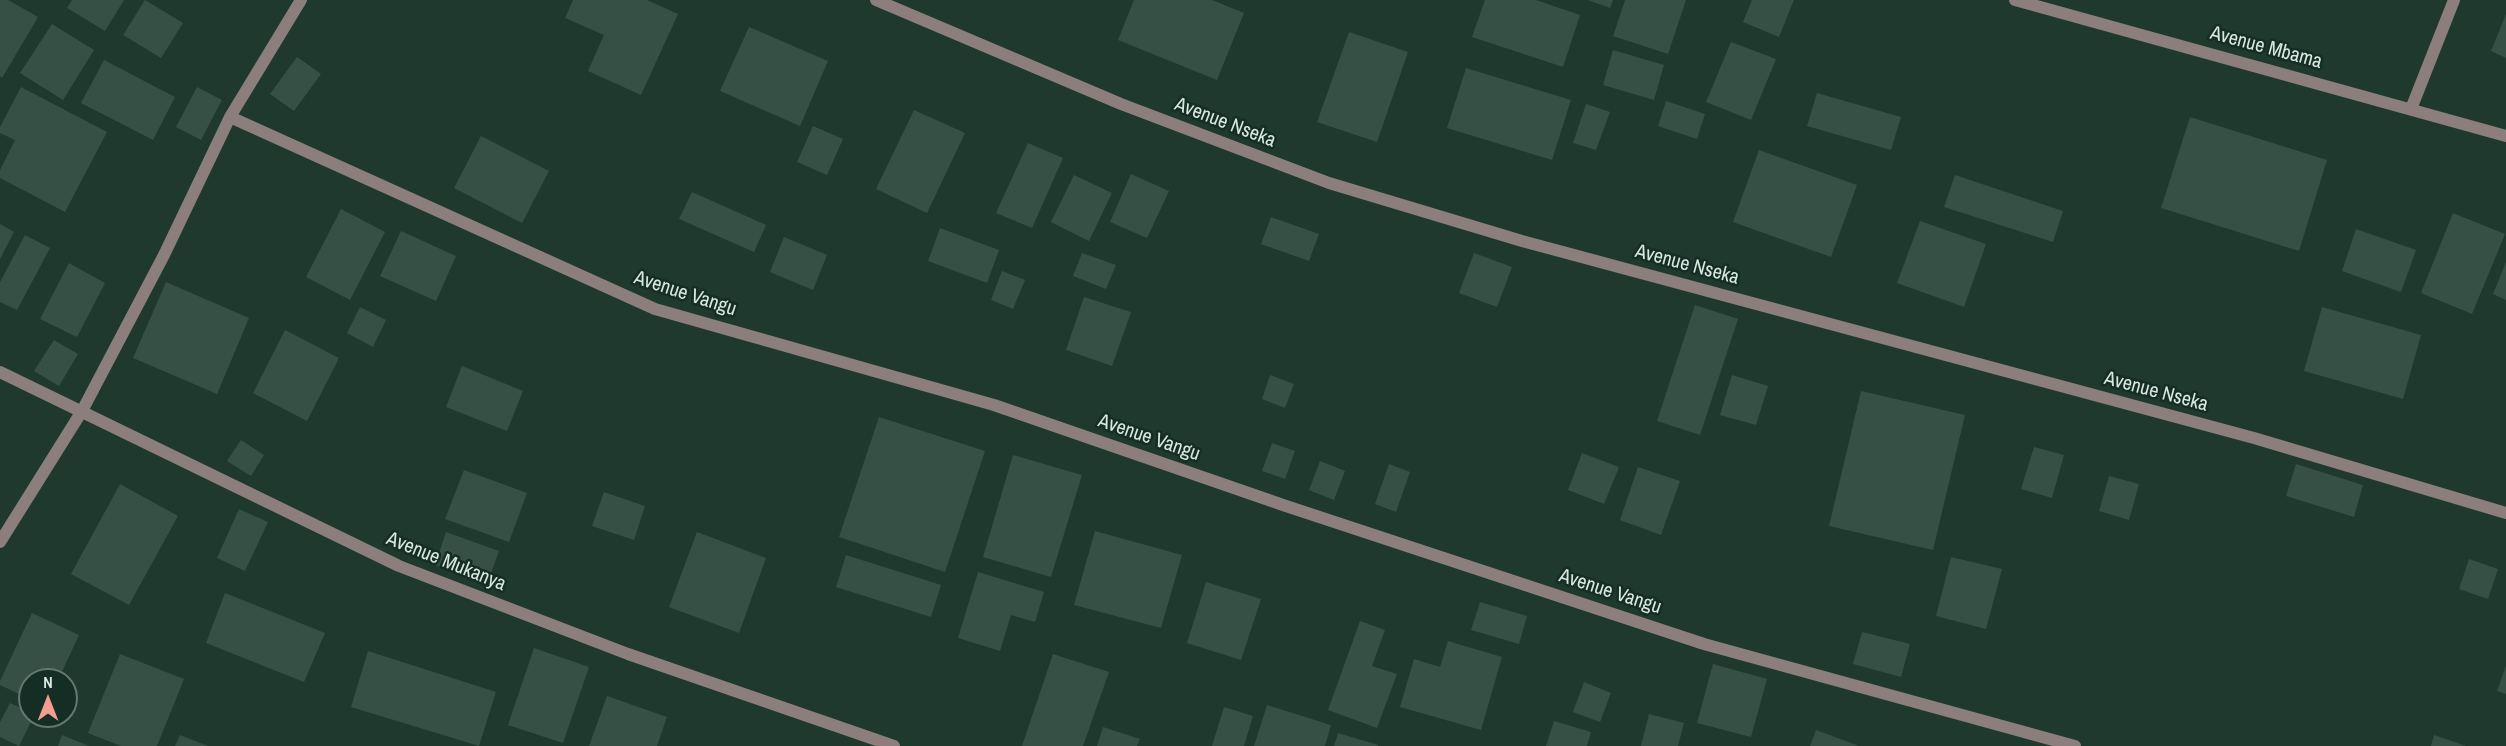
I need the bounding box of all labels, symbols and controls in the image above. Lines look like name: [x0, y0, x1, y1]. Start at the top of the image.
street label: Avenue Mbama: [2208, 22, 2324, 74]
street label: Avenue Nseka: [1171, 93, 1279, 153]
street label: Avenue Nseka: [1633, 240, 1741, 290]
street label: Avenue Vangu: [631, 266, 739, 322]
street label: Avenue Nseka: [2102, 367, 2210, 417]
street label: Avenue Vangu: [1095, 409, 1203, 467]
street label: Avenue Mukanya: [383, 527, 509, 597]
street label: Avenue Vangu: [1556, 564, 1664, 620]
north arrow: [18, 668, 78, 728]
text: N: [43, 671, 53, 693]

